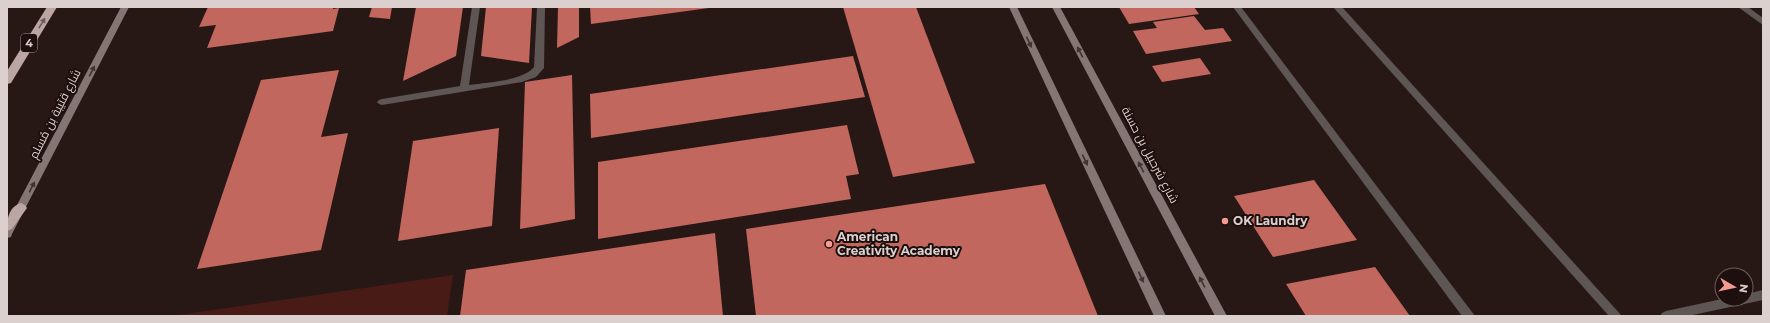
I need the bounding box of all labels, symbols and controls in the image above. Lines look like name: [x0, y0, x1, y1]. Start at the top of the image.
one-way arrow: [38, 18, 46, 28]
road number: 4: [21, 34, 37, 52]
one-way arrow: [1026, 37, 1032, 48]
one-way arrow: [1077, 46, 1083, 58]
street label: شارع قتيبة بن مُسلم: [25, 66, 85, 162]
one-way arrow: [88, 66, 95, 77]
street label: شارع شرحبيل بن حسنة: [1118, 104, 1182, 206]
one-way arrow: [1082, 154, 1088, 165]
one-way arrow: [1138, 161, 1145, 173]
one-way arrow: [28, 181, 35, 193]
place label: OK Laundry: [1233, 213, 1308, 228]
marker: OK Laundry: [1220, 216, 1230, 226]
place label: American Creativity Academy: [836, 229, 961, 258]
marker: American Creativity Academy: [824, 239, 834, 249]
north arrow: [1714, 267, 1754, 307]
one-way arrow: [1138, 271, 1144, 283]
one-way arrow: [1199, 276, 1206, 287]
text: N: [1736, 283, 1751, 294]

